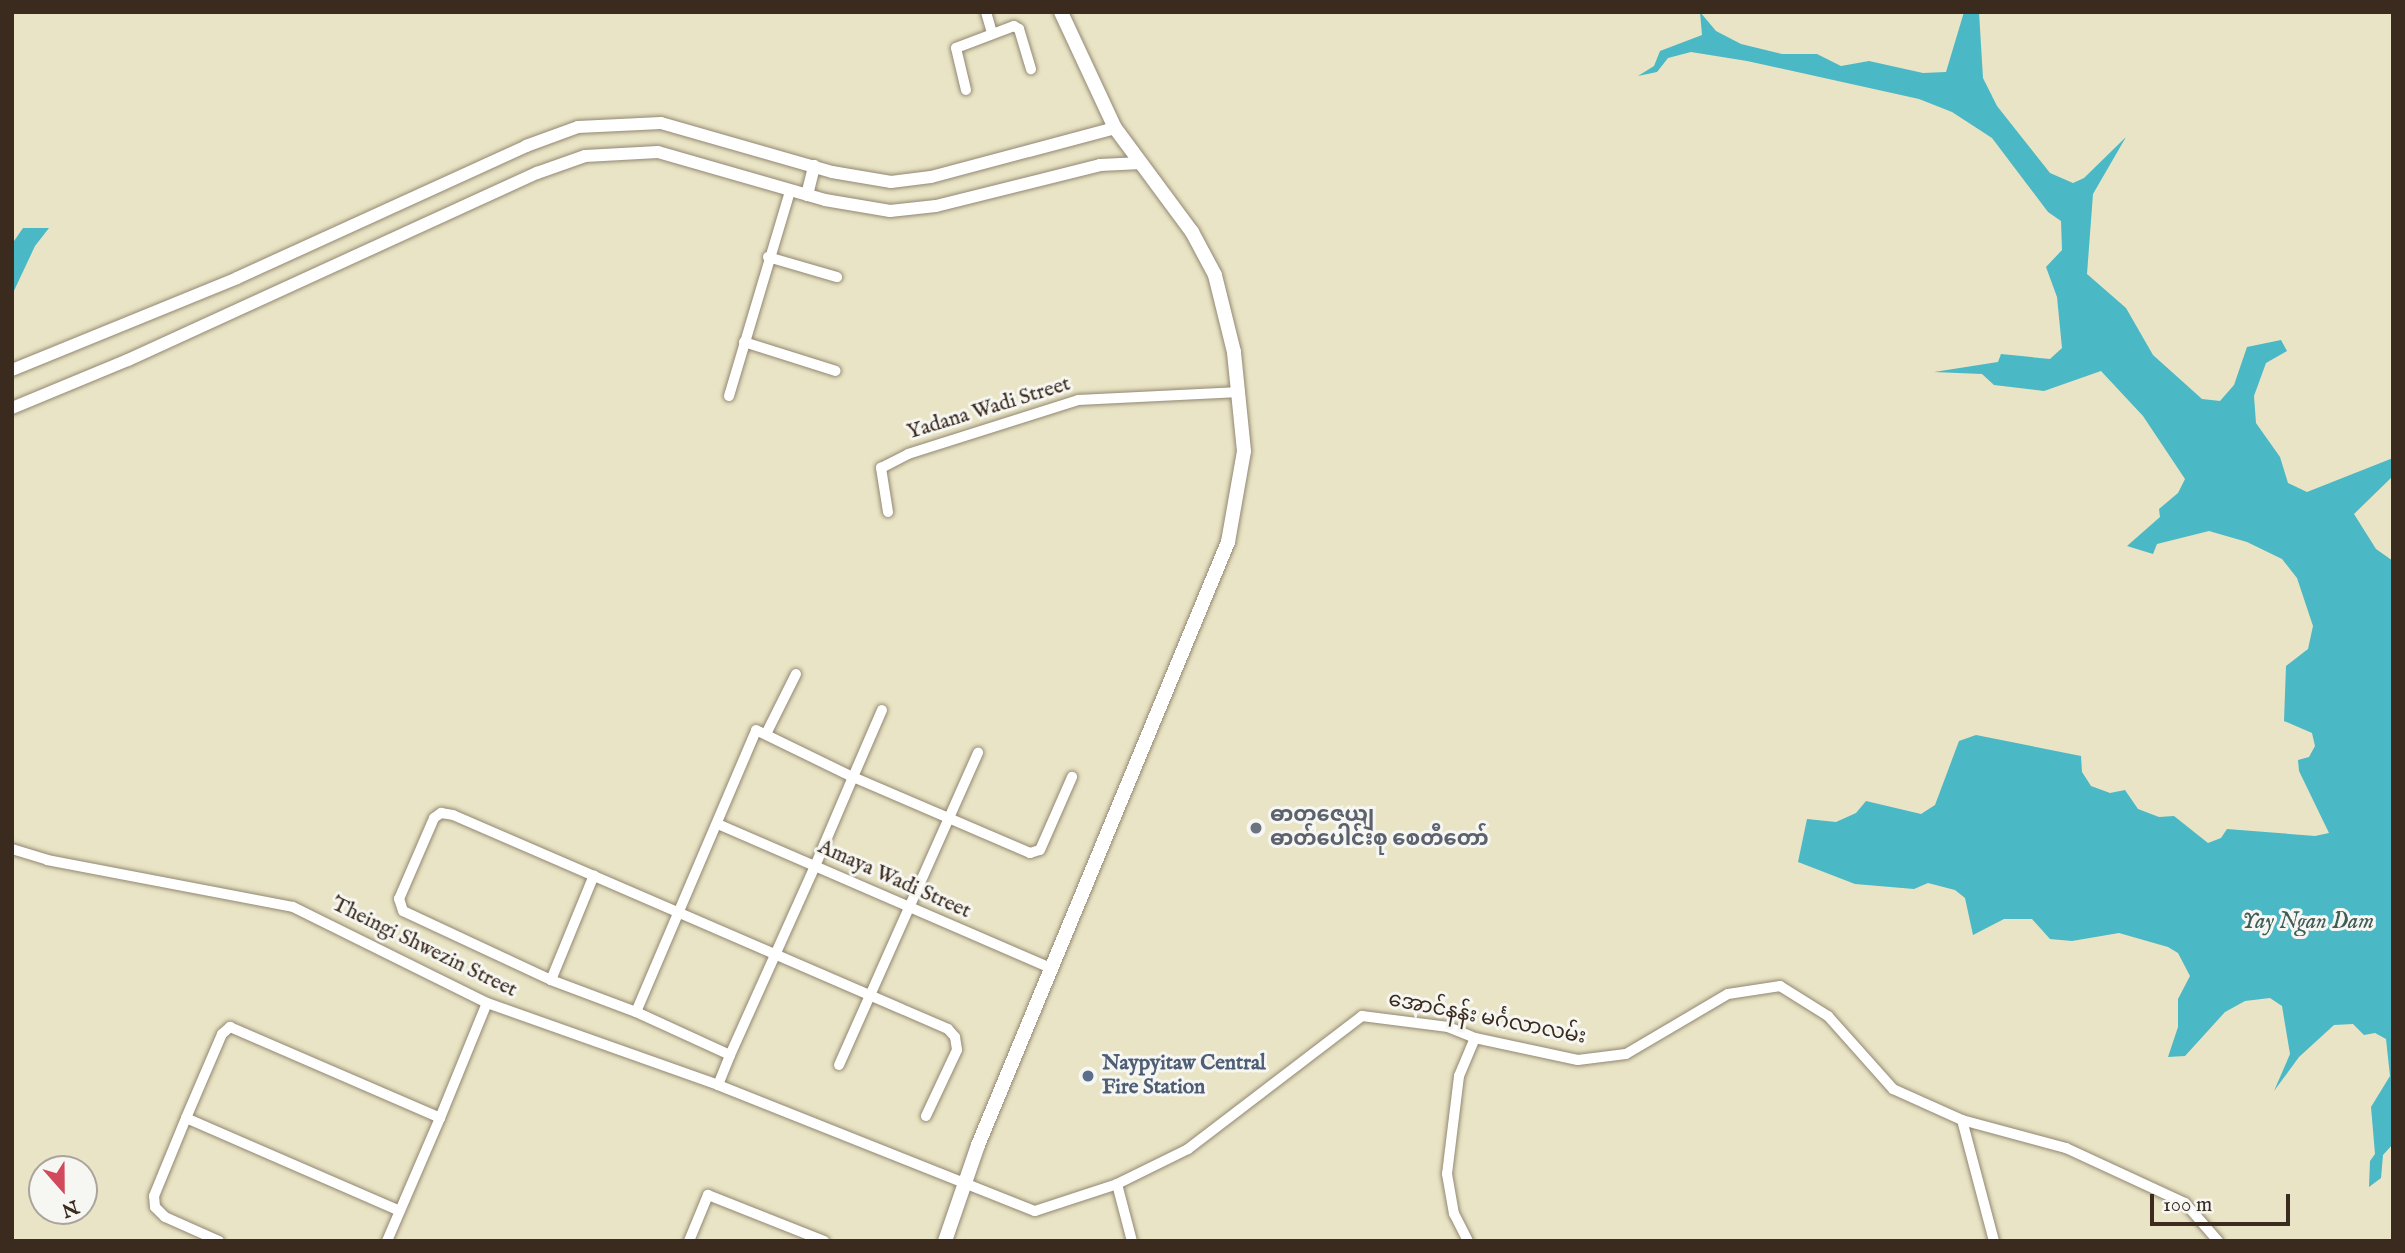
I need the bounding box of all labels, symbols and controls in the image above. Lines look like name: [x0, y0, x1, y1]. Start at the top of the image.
street label: Yadana Wadi Street: [904, 372, 1074, 446]
place label: ဓာတုဇေယျ ဓာတ်ပေါင်းစု စေတီတော်: [1270, 803, 1489, 853]
marker: ဓာတုဇေယျ ဓာတ်ပေါင်းစု စေတီတော်: [1248, 820, 1264, 836]
street label: Amaya Wadi Street: [814, 835, 974, 925]
street label: Theingi Shwezin Street: [327, 892, 521, 1004]
water label: Yay Ngan Dam: [2242, 908, 2374, 936]
street label: အောင်နန်း မင်္ဂလာလမ်း: [1386, 987, 1588, 1051]
place label: Naypyitaw Central Fire Station: [1102, 1051, 1266, 1101]
marker: Naypyitaw Central Fire Station: [1080, 1068, 1096, 1084]
north arrow: [28, 1155, 98, 1225]
scale bar: [2153, 1180, 2293, 1224]
text: 100 m: [2163, 1192, 2212, 1219]
text: N: [58, 1194, 82, 1222]

